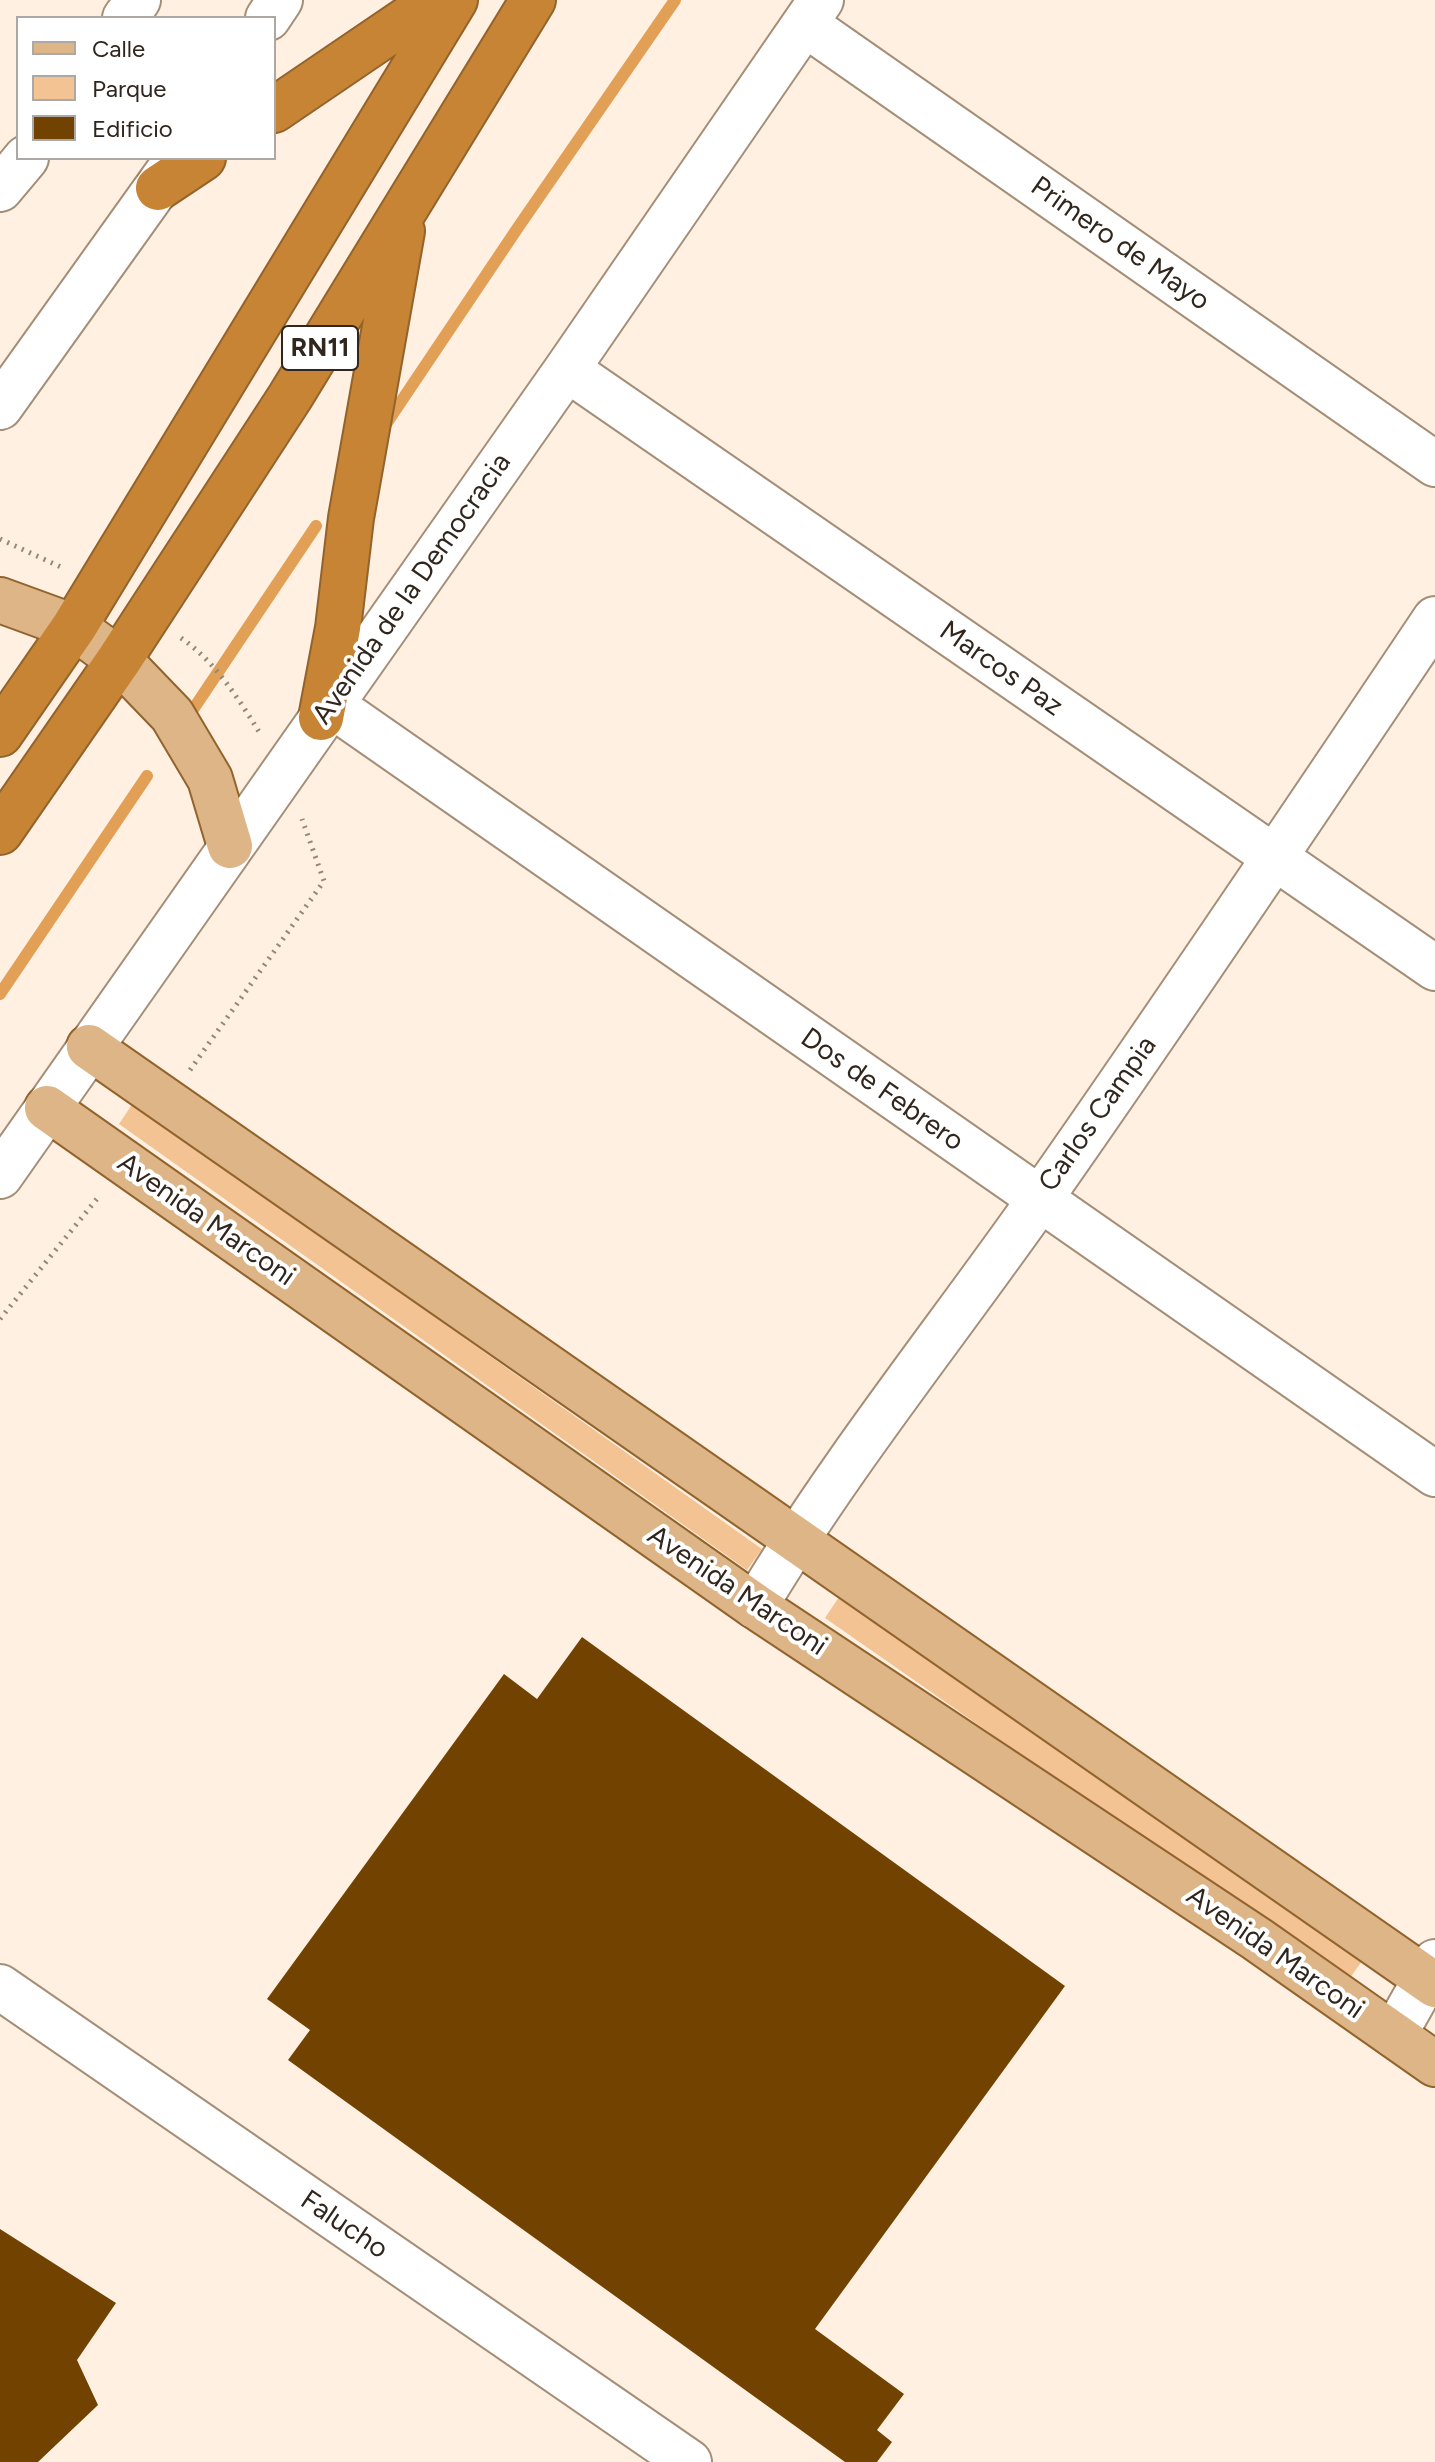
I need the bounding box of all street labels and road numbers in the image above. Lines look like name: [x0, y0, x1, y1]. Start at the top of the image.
street label: Primero de Mayo: [1024, 170, 1216, 318]
road number: RN11: [282, 326, 358, 370]
street label: Avenida de la Democracia: [306, 447, 518, 731]
street label: Marcos Paz: [933, 614, 1069, 724]
street label: Dos de Febrero: [794, 1021, 970, 1159]
street label: Carlos Campia: [1032, 1030, 1164, 1198]
street label: Avenida Marconi: [111, 1146, 301, 1294]
street label: Avenida Marconi: [641, 1519, 833, 1663]
street label: Avenida Marconi: [1180, 1879, 1370, 2027]
street label: Falucho: [294, 2184, 394, 2266]

